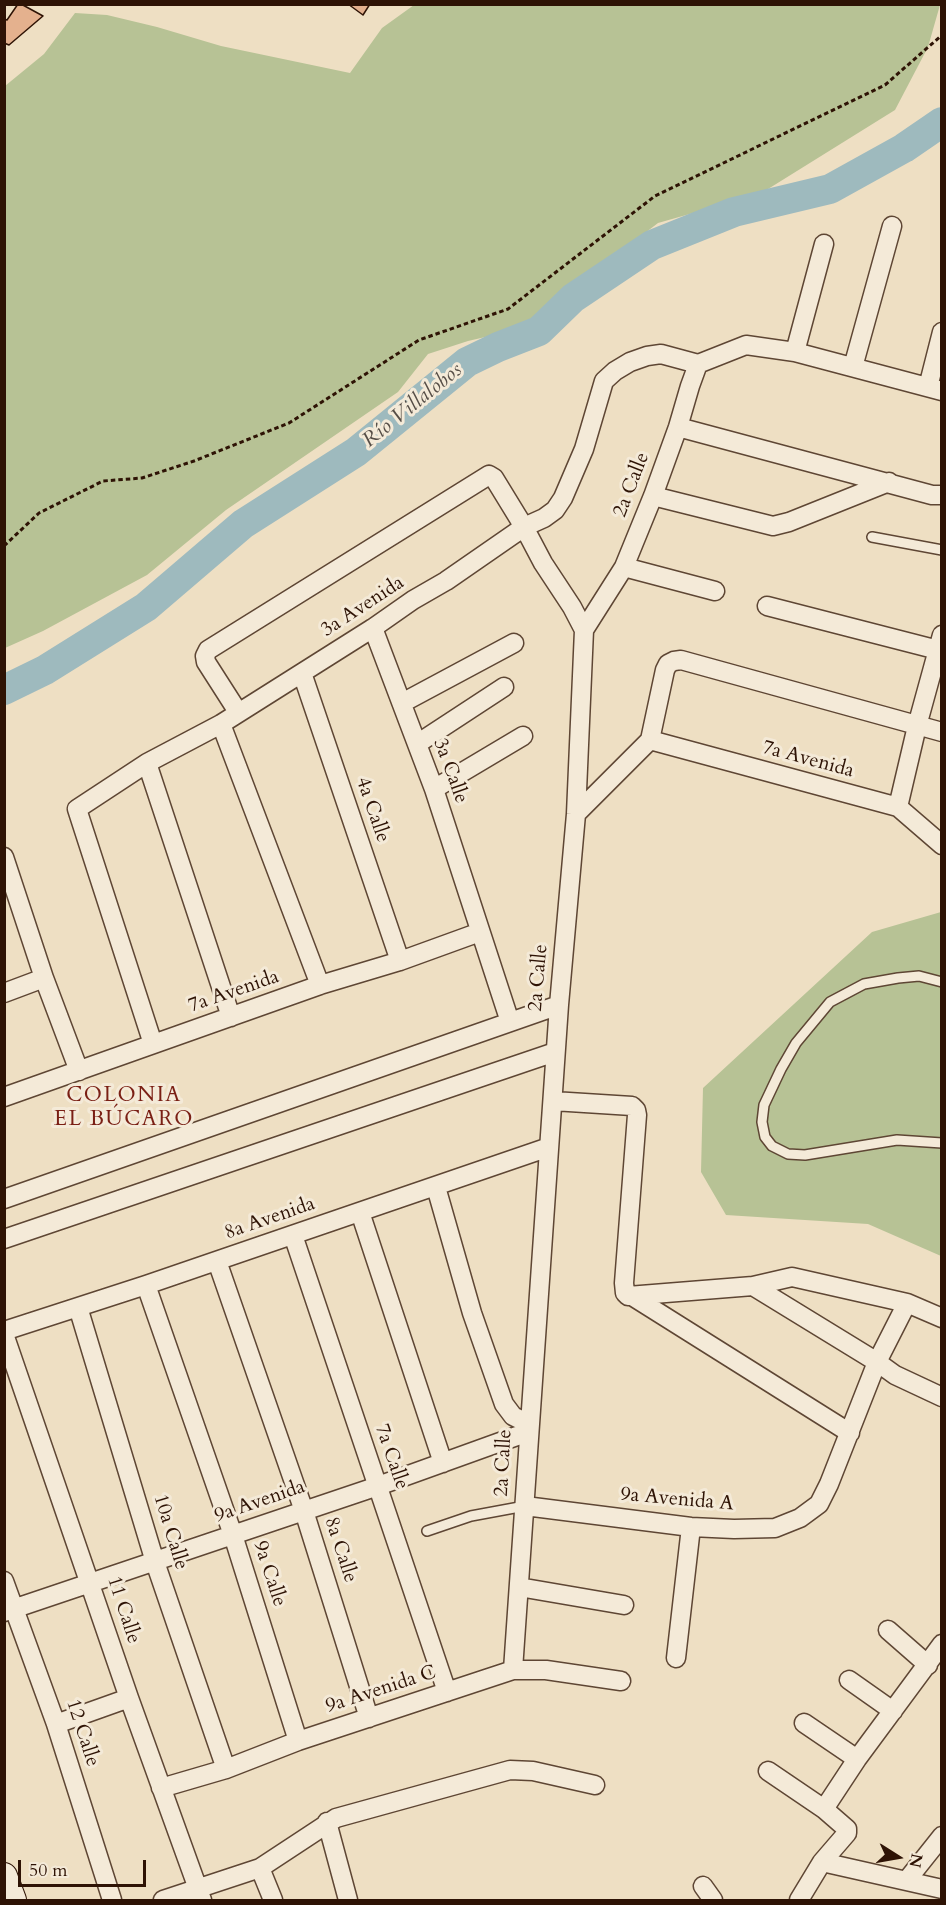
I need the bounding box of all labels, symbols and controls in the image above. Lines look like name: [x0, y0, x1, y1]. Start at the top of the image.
water label: Río Villalobos: [358, 358, 468, 454]
street label: 2a Calle: [609, 449, 655, 521]
street label: 3a Avenida: [317, 571, 409, 643]
street label: 3a Calle: [427, 735, 473, 807]
street label: 7a Avenida: [760, 736, 856, 784]
street label: 4a Calle: [350, 774, 394, 846]
street label: 2a Calle: [524, 943, 554, 1013]
street label: 7a Avenida: [186, 965, 282, 1019]
district label: COLONIA EL BÚCARO: [54, 1083, 194, 1133]
street label: 8a Avenida: [222, 1192, 318, 1246]
street label: 7a Calle: [369, 1421, 413, 1493]
street label: 2a Calle: [490, 1429, 518, 1497]
street label: 9a Avenida: [212, 1475, 308, 1529]
street label: 9a Avenida A: [619, 1483, 735, 1517]
street label: 10a Calle: [147, 1491, 193, 1573]
street label: 8a Calle: [318, 1514, 362, 1586]
street label: 9a Calle: [247, 1538, 291, 1610]
street label: 11 Calle: [101, 1573, 145, 1647]
street label: 9a Avenida C: [323, 1661, 439, 1719]
street label: 12 Calle: [60, 1696, 104, 1770]
north arrow: [868, 1827, 928, 1887]
scale bar: [21, 1848, 148, 1886]
text: N: [904, 1852, 928, 1869]
text: 50 m: [29, 1858, 68, 1883]

